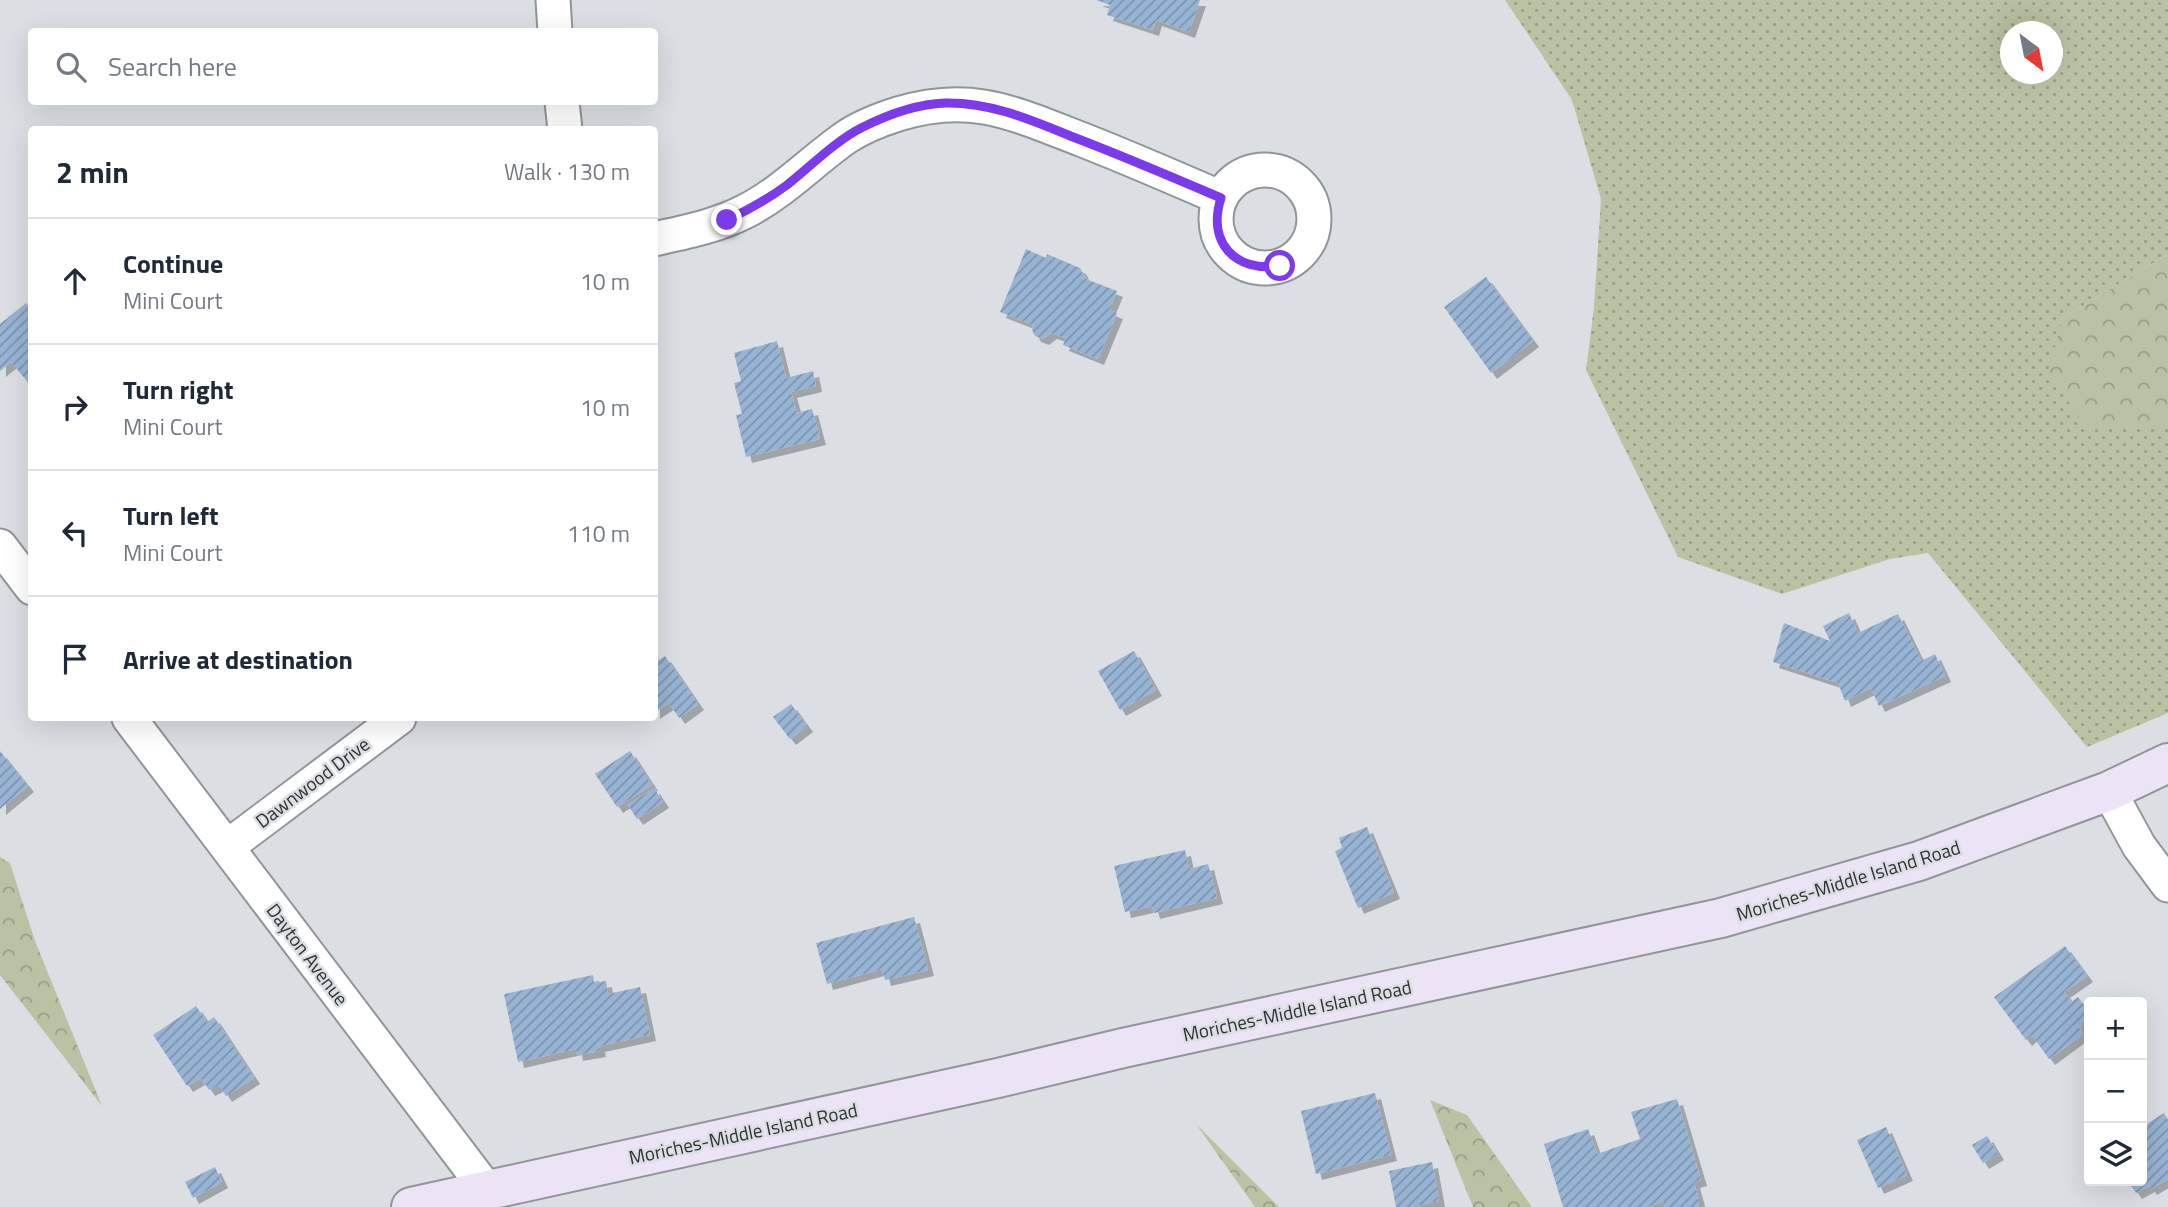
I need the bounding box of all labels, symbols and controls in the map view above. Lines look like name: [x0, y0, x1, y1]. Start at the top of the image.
north arrow: [2000, 21, 2063, 84]
search box: [28, 28, 658, 105]
text: Search here: [108, 47, 237, 86]
icon: search: [52, 48, 90, 86]
text: 2 min: [56, 149, 129, 195]
text: Walk · 130 m: [504, 154, 630, 189]
route end: [711, 204, 742, 235]
text: Continue: [123, 244, 223, 283]
route start: [1264, 250, 1295, 281]
icon: ahead: [56, 262, 94, 300]
text: 10 m: [580, 264, 630, 299]
text: Mini Court: [123, 283, 222, 318]
text: Turn right: [123, 370, 234, 409]
icon: right: [56, 388, 94, 426]
text: 10 m: [580, 390, 630, 425]
text: Mini Court: [123, 409, 222, 444]
text: Turn left: [123, 496, 218, 535]
icon: left: [56, 514, 94, 552]
text: 110 m: [567, 516, 630, 551]
text: Mini Court: [123, 535, 222, 570]
icon: arrive: [56, 640, 94, 678]
text: Arrive at destination: [123, 640, 353, 679]
street label: Dawnwood Drive: [249, 729, 375, 835]
street label: Moriches-Middle Island Road: [1732, 832, 1964, 928]
street label: Dayton Avenue: [260, 897, 356, 1011]
street label: Moriches-Middle Island Road: [1180, 972, 1414, 1048]
map controls: [2084, 997, 2147, 1186]
button: +: [2084, 997, 2147, 1060]
button: −: [2084, 1060, 2147, 1123]
street label: Moriches-Middle Island Road: [626, 1095, 860, 1171]
button: layers: [2084, 1123, 2147, 1186]

